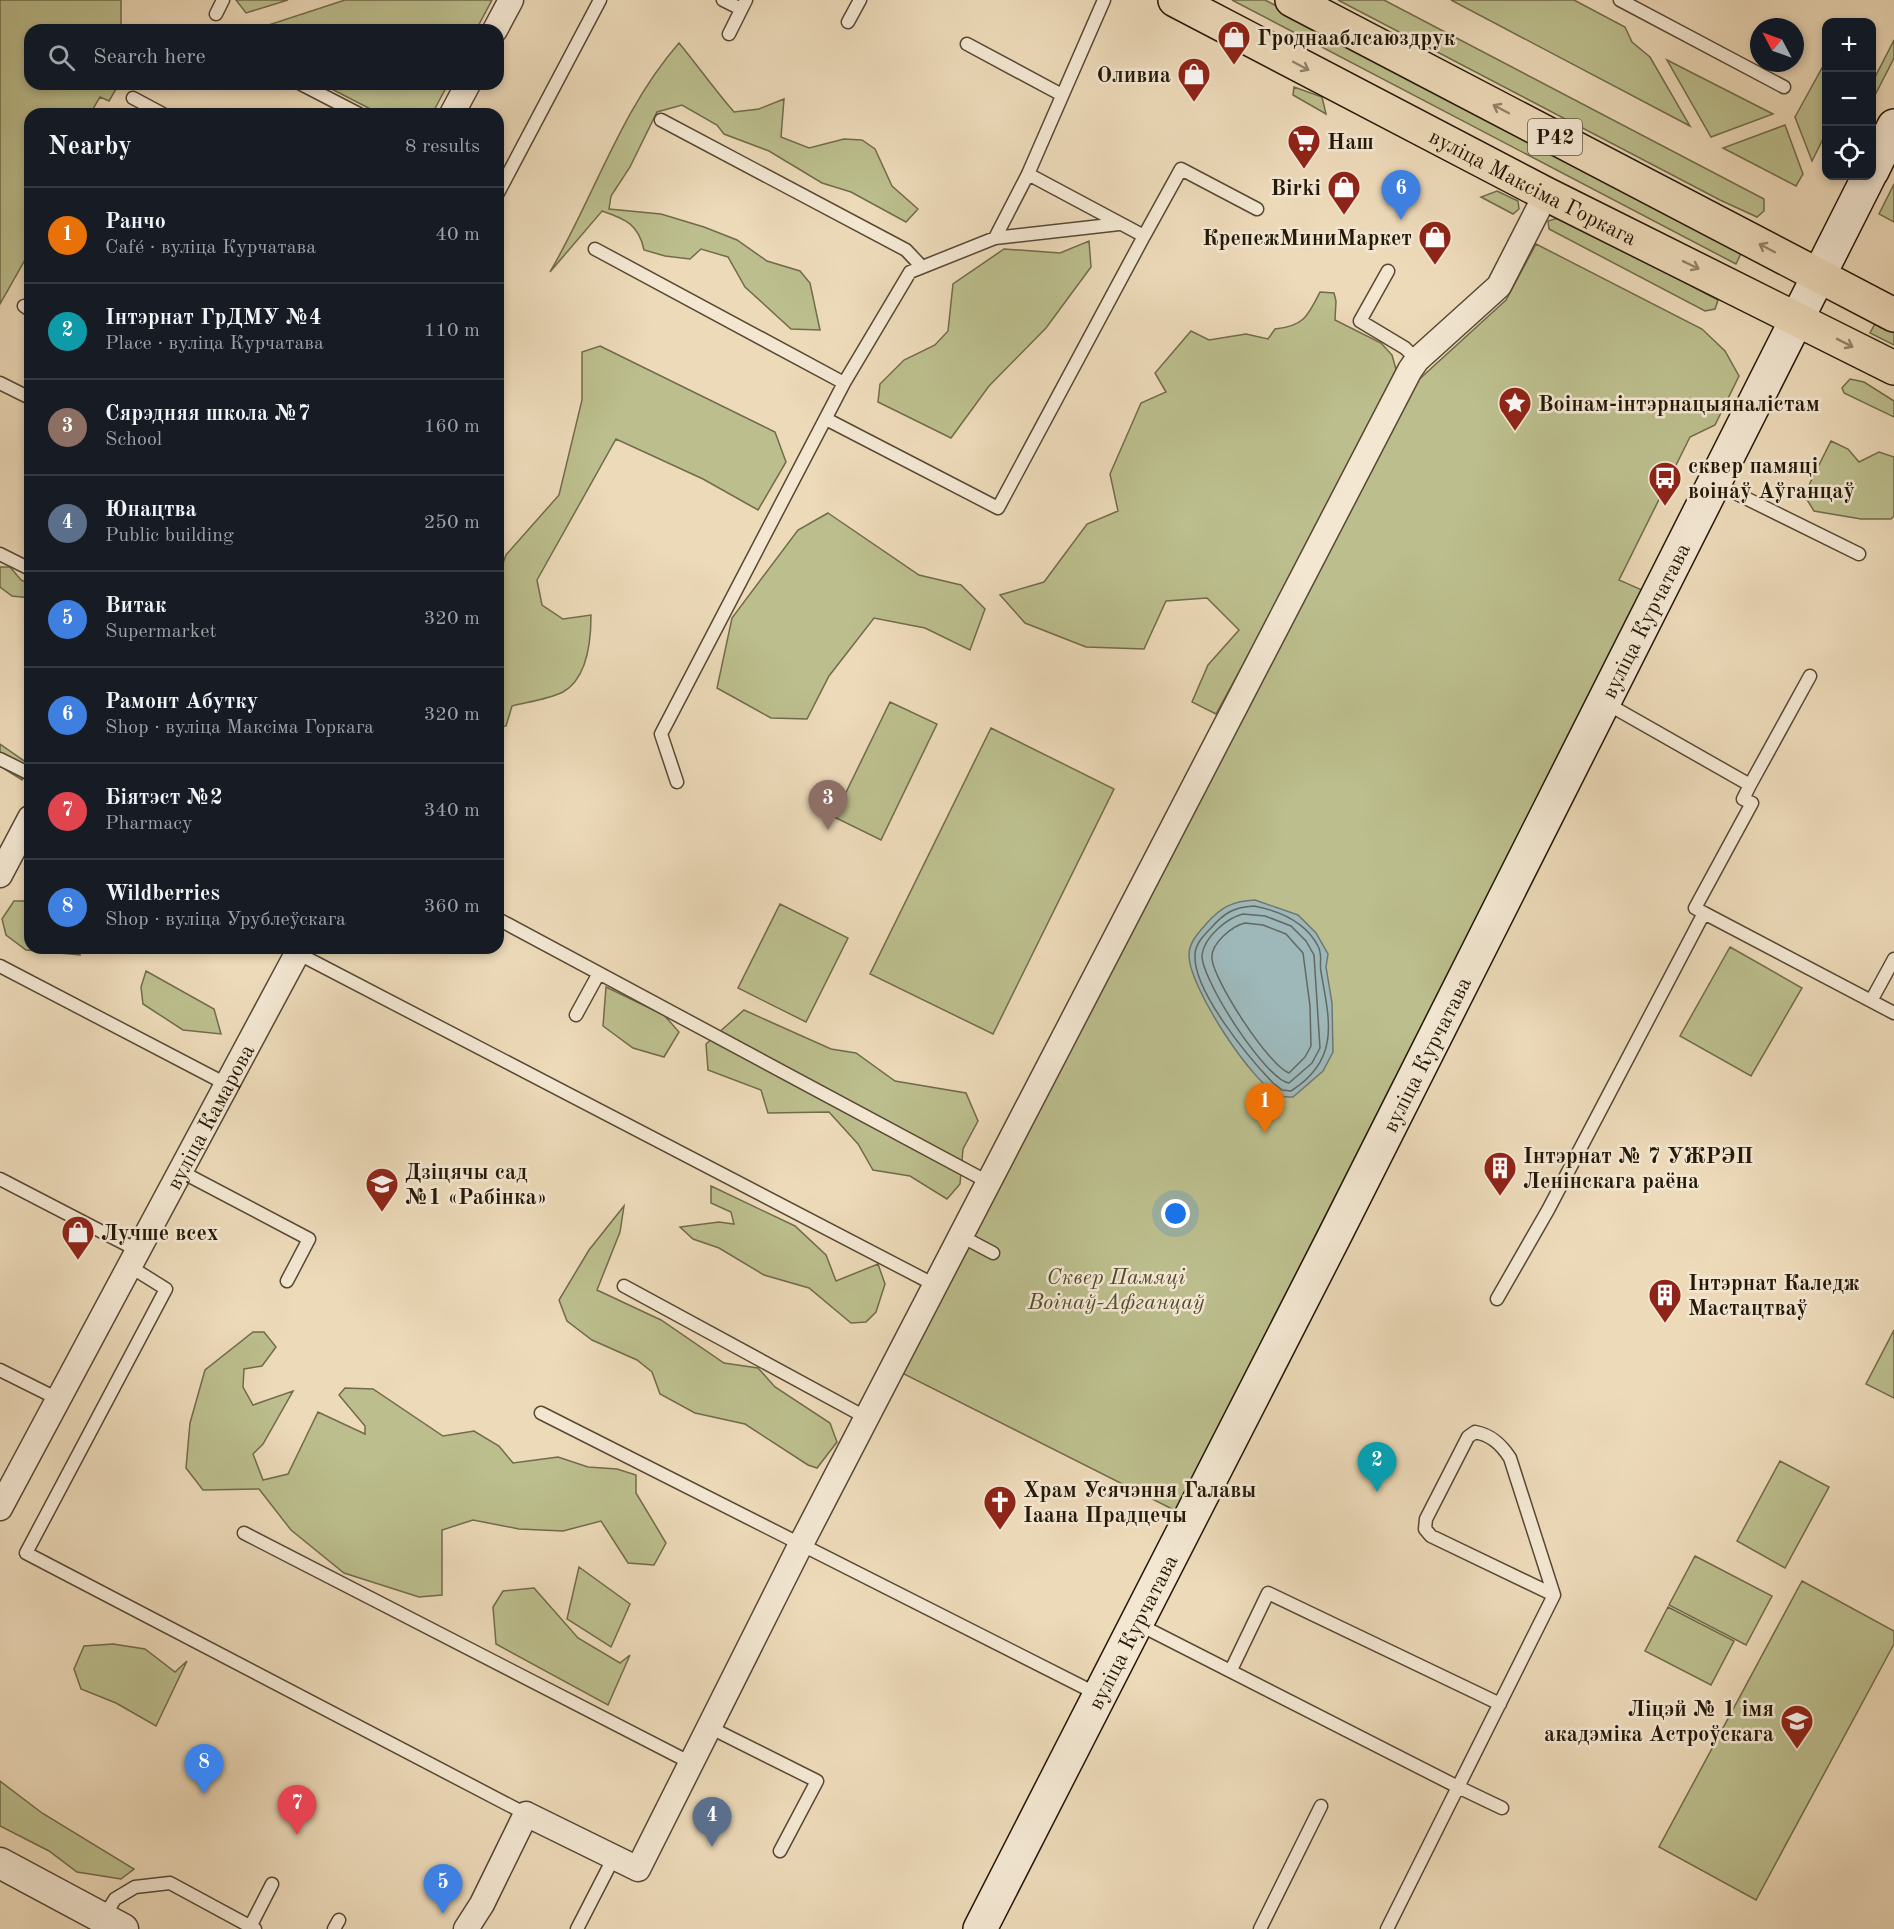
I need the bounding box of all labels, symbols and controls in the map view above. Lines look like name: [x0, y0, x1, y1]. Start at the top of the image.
north arrow: [1750, 18, 1804, 72]
map controls: [1822, 18, 1876, 180]
button: +: [1822, 18, 1876, 72]
shop icon: Гроднааблсаюздрук: [1216, 19, 1252, 66]
search box: [24, 24, 504, 90]
place label: Гроднааблсаюздрук: [1257, 28, 1456, 50]
icon: search: [45, 41, 78, 74]
text: Search here: [93, 46, 206, 68]
shop icon: Оливиа: [1176, 56, 1212, 103]
one-way arrow: [1292, 61, 1310, 72]
place label: Оливиа: [1097, 65, 1171, 87]
button: −: [1822, 72, 1876, 126]
one-way arrow: [1492, 103, 1510, 114]
road number: Р42: [1528, 119, 1582, 155]
supermarket icon: Наш: [1286, 123, 1322, 170]
street label: вуліца Максіма Горкага: [1425, 126, 1640, 250]
button: locate: [1822, 126, 1876, 180]
place label: Наш: [1327, 132, 1374, 154]
text: Nearby: [48, 134, 132, 160]
text: 8 results: [405, 137, 480, 157]
shop icon: Birki: [1326, 169, 1362, 216]
pin: 6: [1382, 170, 1420, 220]
place label: Birki: [1270, 178, 1321, 200]
text: Ранчо: [105, 211, 166, 233]
shop icon: КрепежМиниМаркет: [1417, 219, 1453, 266]
text: 1: [62, 225, 73, 245]
text: 40 m: [435, 225, 480, 245]
place label: КрепежМиниМаркет: [1202, 228, 1412, 250]
text: Café · вуліца Курчатава: [105, 238, 316, 258]
one-way arrow: [1758, 242, 1776, 253]
one-way arrow: [1682, 260, 1700, 272]
text: Інтэрнат ГрДМУ №4: [105, 307, 322, 329]
text: 2: [62, 321, 73, 341]
text: 110 m: [424, 321, 480, 341]
text: Place · вуліца Курчатава: [105, 334, 324, 354]
one-way arrow: [1836, 338, 1854, 349]
place icon: Воінам-інтэрнацыяналістам: [1497, 385, 1533, 432]
place label: Воінам-інтэрнацыяналістам: [1538, 394, 1820, 416]
text: Сярэдняя школа №7: [105, 403, 311, 425]
text: 3: [62, 417, 73, 437]
text: 160 m: [424, 417, 480, 437]
text: School: [105, 430, 162, 450]
place label: сквер памяці воінаў Аўганцаў: [1688, 456, 1855, 503]
bus stop icon: сквер памяці воінаў Аўганцаў: [1647, 460, 1683, 507]
text: Юнацтва: [105, 499, 197, 521]
text: 4: [62, 513, 73, 533]
text: 250 m: [424, 513, 480, 533]
text: Public building: [105, 526, 234, 546]
street label: вуліца Курчатава: [1598, 540, 1695, 702]
text: Витак: [105, 595, 167, 617]
text: 5: [62, 609, 73, 629]
text: 320 m: [424, 609, 480, 629]
text: Supermarket: [105, 622, 216, 642]
text: Рамонт Абутку: [105, 691, 258, 713]
text: 6: [62, 705, 73, 725]
text: 320 m: [424, 705, 480, 725]
text: Shop · вуліца Максіма Горкага: [105, 718, 374, 738]
pin: 3: [808, 780, 848, 830]
text: Біятэст №2: [105, 787, 223, 809]
text: 7: [62, 801, 73, 821]
text: 340 m: [424, 801, 480, 821]
text: Pharmacy: [105, 814, 193, 834]
text: Wildberries: [105, 883, 220, 905]
text: 8: [62, 897, 73, 917]
text: 360 m: [424, 897, 480, 917]
text: Shop · вуліца Урублеўскага: [105, 910, 346, 930]
street label: вуліца Курчатава: [1380, 974, 1476, 1136]
street label: вуліца Камарова: [164, 1041, 259, 1194]
pin: 1: [1246, 1084, 1284, 1133]
place label: Інтэрнат № 7 УЖРЭП Ленінскага раёна: [1523, 1146, 1753, 1193]
building icon: Інтэрнат № 7 УЖРЭП Ленінскага раёна: [1482, 1150, 1518, 1197]
place label: Дзіцячы сад №1 «Рабінка»: [405, 1162, 547, 1209]
school or university icon: Дзіцячы сад №1 «Рабінка»: [364, 1166, 400, 1213]
your location: [1161, 1199, 1190, 1228]
shop icon: Лучше всех: [60, 1214, 96, 1261]
place label: Лучше всех: [101, 1223, 218, 1245]
park label: Сквер Памяці Воінаў-Афганцаў: [1027, 1267, 1205, 1314]
place label: Інтэрнат Каледж Мастацтваў: [1688, 1273, 1860, 1320]
building icon: Інтэрнат Каледж Мастацтваў: [1647, 1277, 1683, 1324]
pin: 2: [1358, 1442, 1396, 1492]
place label: Храм Усячэння Галавы Іаана Прадцечы: [1023, 1480, 1256, 1527]
church icon: Храм Усячэння Галавы Іаана Прадцечы: [982, 1484, 1018, 1531]
street label: вуліца Курчатава: [1085, 1551, 1183, 1714]
place label: Ліцэй № 1 імя акадэміка Астроўскага: [1544, 1699, 1774, 1746]
school or university icon: Ліцэй № 1 імя акадэміка Астроўскага: [1779, 1703, 1815, 1750]
pin: 8: [184, 1744, 224, 1794]
pin: 7: [278, 1786, 316, 1835]
pin: 4: [692, 1798, 732, 1847]
pin: 5: [424, 1864, 462, 1914]

